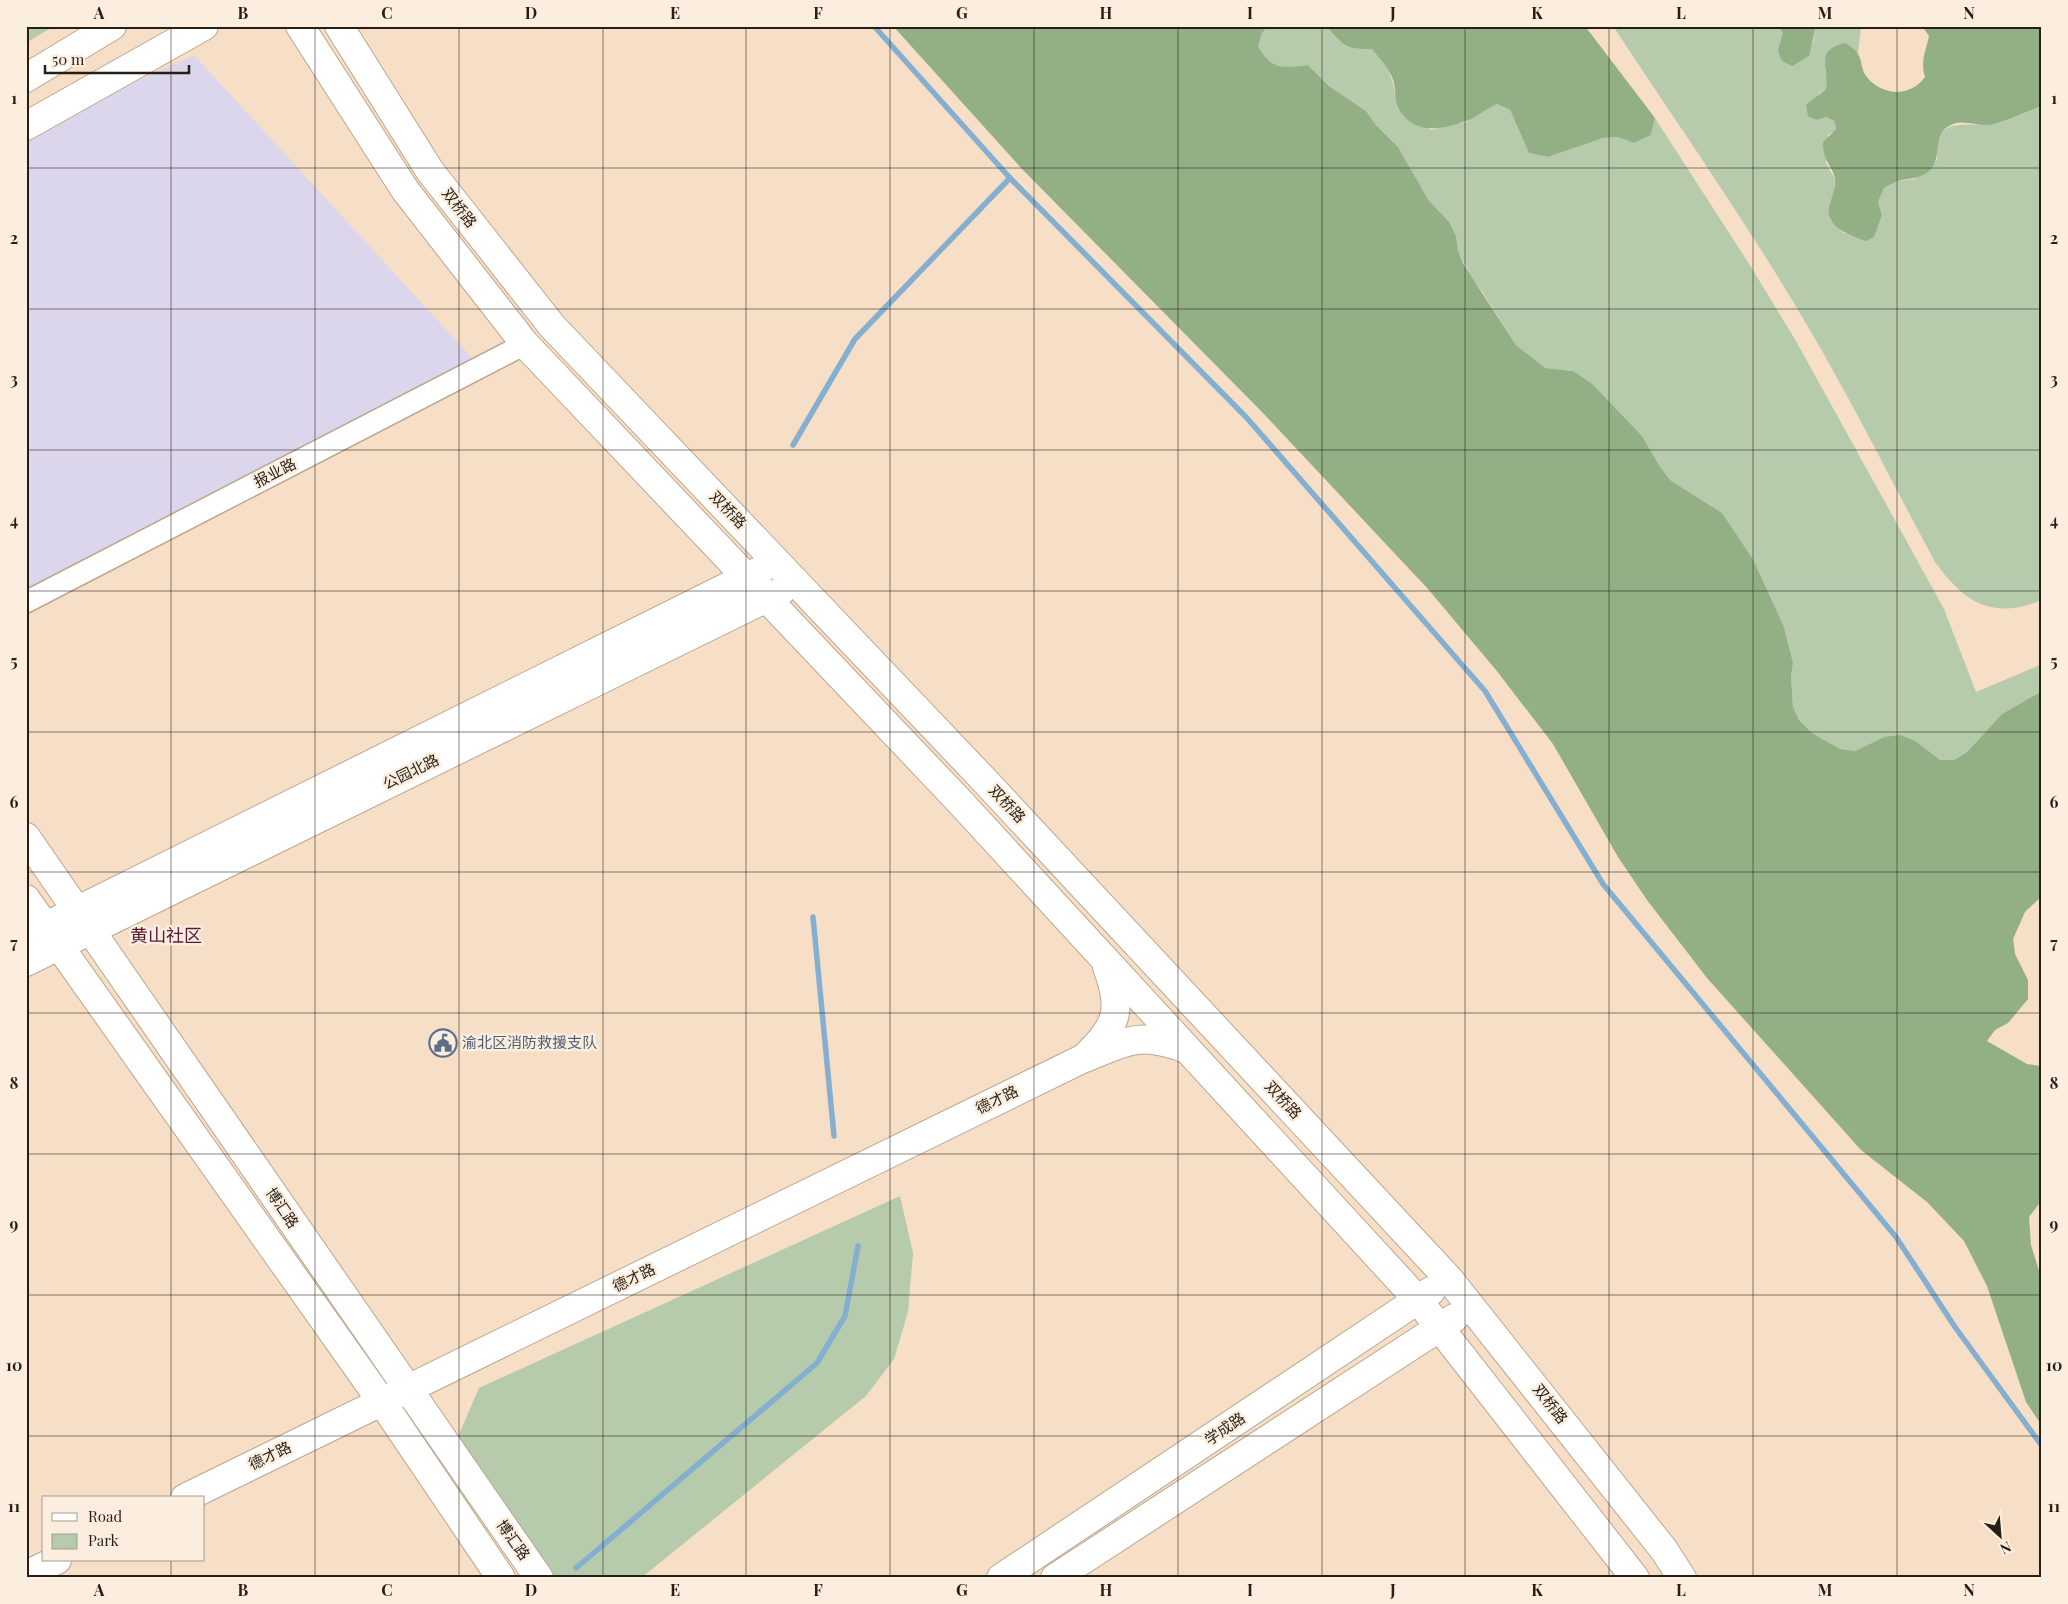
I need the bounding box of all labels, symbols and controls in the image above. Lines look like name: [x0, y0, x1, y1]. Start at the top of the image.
text: A: [93, 2, 105, 23]
text: B: [238, 2, 249, 23]
text: C: [381, 2, 393, 23]
text: D: [525, 2, 537, 23]
text: E: [670, 2, 680, 23]
text: F: [813, 2, 823, 23]
text: G: [956, 2, 968, 23]
text: H: [1100, 2, 1113, 23]
text: I: [1247, 2, 1253, 23]
text: J: [1389, 2, 1396, 23]
text: K: [1531, 2, 1543, 23]
text: L: [1676, 2, 1686, 23]
text: M: [1818, 2, 1833, 23]
text: N: [1963, 2, 1975, 23]
scale bar: [45, 42, 189, 74]
text: 50 m: [52, 49, 85, 69]
text: 1: [11, 87, 17, 108]
text: 1: [2051, 87, 2057, 108]
street label: 双桥路: [438, 183, 482, 231]
text: 2: [10, 227, 18, 248]
text: 2: [2050, 227, 2058, 248]
text: 3: [10, 368, 18, 389]
text: 3: [2050, 368, 2058, 389]
street label: 报业路: [250, 453, 299, 491]
street label: 双桥路: [706, 486, 752, 532]
text: 4: [10, 509, 18, 530]
text: 4: [2050, 509, 2058, 530]
text: 5: [10, 650, 18, 671]
text: 5: [2050, 650, 2058, 671]
street label: 公园北路: [379, 749, 442, 793]
street label: 双桥路: [985, 780, 1030, 827]
text: 6: [10, 791, 19, 812]
text: 6: [2050, 791, 2059, 812]
district label: 黄山社区: [130, 923, 202, 947]
text: 7: [10, 932, 18, 953]
text: 7: [2050, 932, 2058, 953]
public building icon: 渝北区消防救援支队: [428, 1028, 458, 1058]
place label: 渝北区消防救援支队: [462, 1032, 597, 1052]
text: 8: [10, 1072, 19, 1093]
text: 8: [2050, 1072, 2059, 1093]
street label: 双桥路: [1261, 1076, 1306, 1123]
street label: 德才路: [972, 1080, 1021, 1118]
street label: 博汇路: [262, 1183, 304, 1232]
text: 9: [10, 1213, 19, 1234]
text: 9: [2050, 1213, 2059, 1234]
street label: 德才路: [609, 1258, 658, 1296]
text: 10: [6, 1354, 22, 1375]
text: 10: [2046, 1354, 2062, 1375]
street label: 双桥路: [1529, 1379, 1573, 1427]
street label: 学成路: [1200, 1407, 1249, 1449]
street label: 德才路: [245, 1436, 294, 1474]
text: 11: [8, 1495, 20, 1516]
text: 11: [2048, 1495, 2060, 1516]
legend: [42, 1496, 205, 1562]
text: Road: [88, 1506, 122, 1526]
north arrow: [1976, 1512, 2026, 1562]
street label: 博汇路: [493, 1515, 535, 1564]
text: Park: [88, 1530, 120, 1550]
text: N: [1997, 1537, 2015, 1559]
text: A: [93, 1579, 105, 1600]
text: B: [238, 1579, 249, 1600]
text: C: [381, 1579, 393, 1600]
text: D: [525, 1579, 537, 1600]
text: E: [670, 1579, 680, 1600]
text: F: [813, 1579, 823, 1600]
text: G: [956, 1579, 968, 1600]
text: H: [1100, 1579, 1113, 1600]
text: I: [1247, 1579, 1253, 1600]
text: J: [1389, 1579, 1396, 1600]
text: K: [1531, 1579, 1543, 1600]
text: L: [1676, 1579, 1686, 1600]
text: M: [1818, 1579, 1833, 1600]
text: N: [1963, 1579, 1975, 1600]

